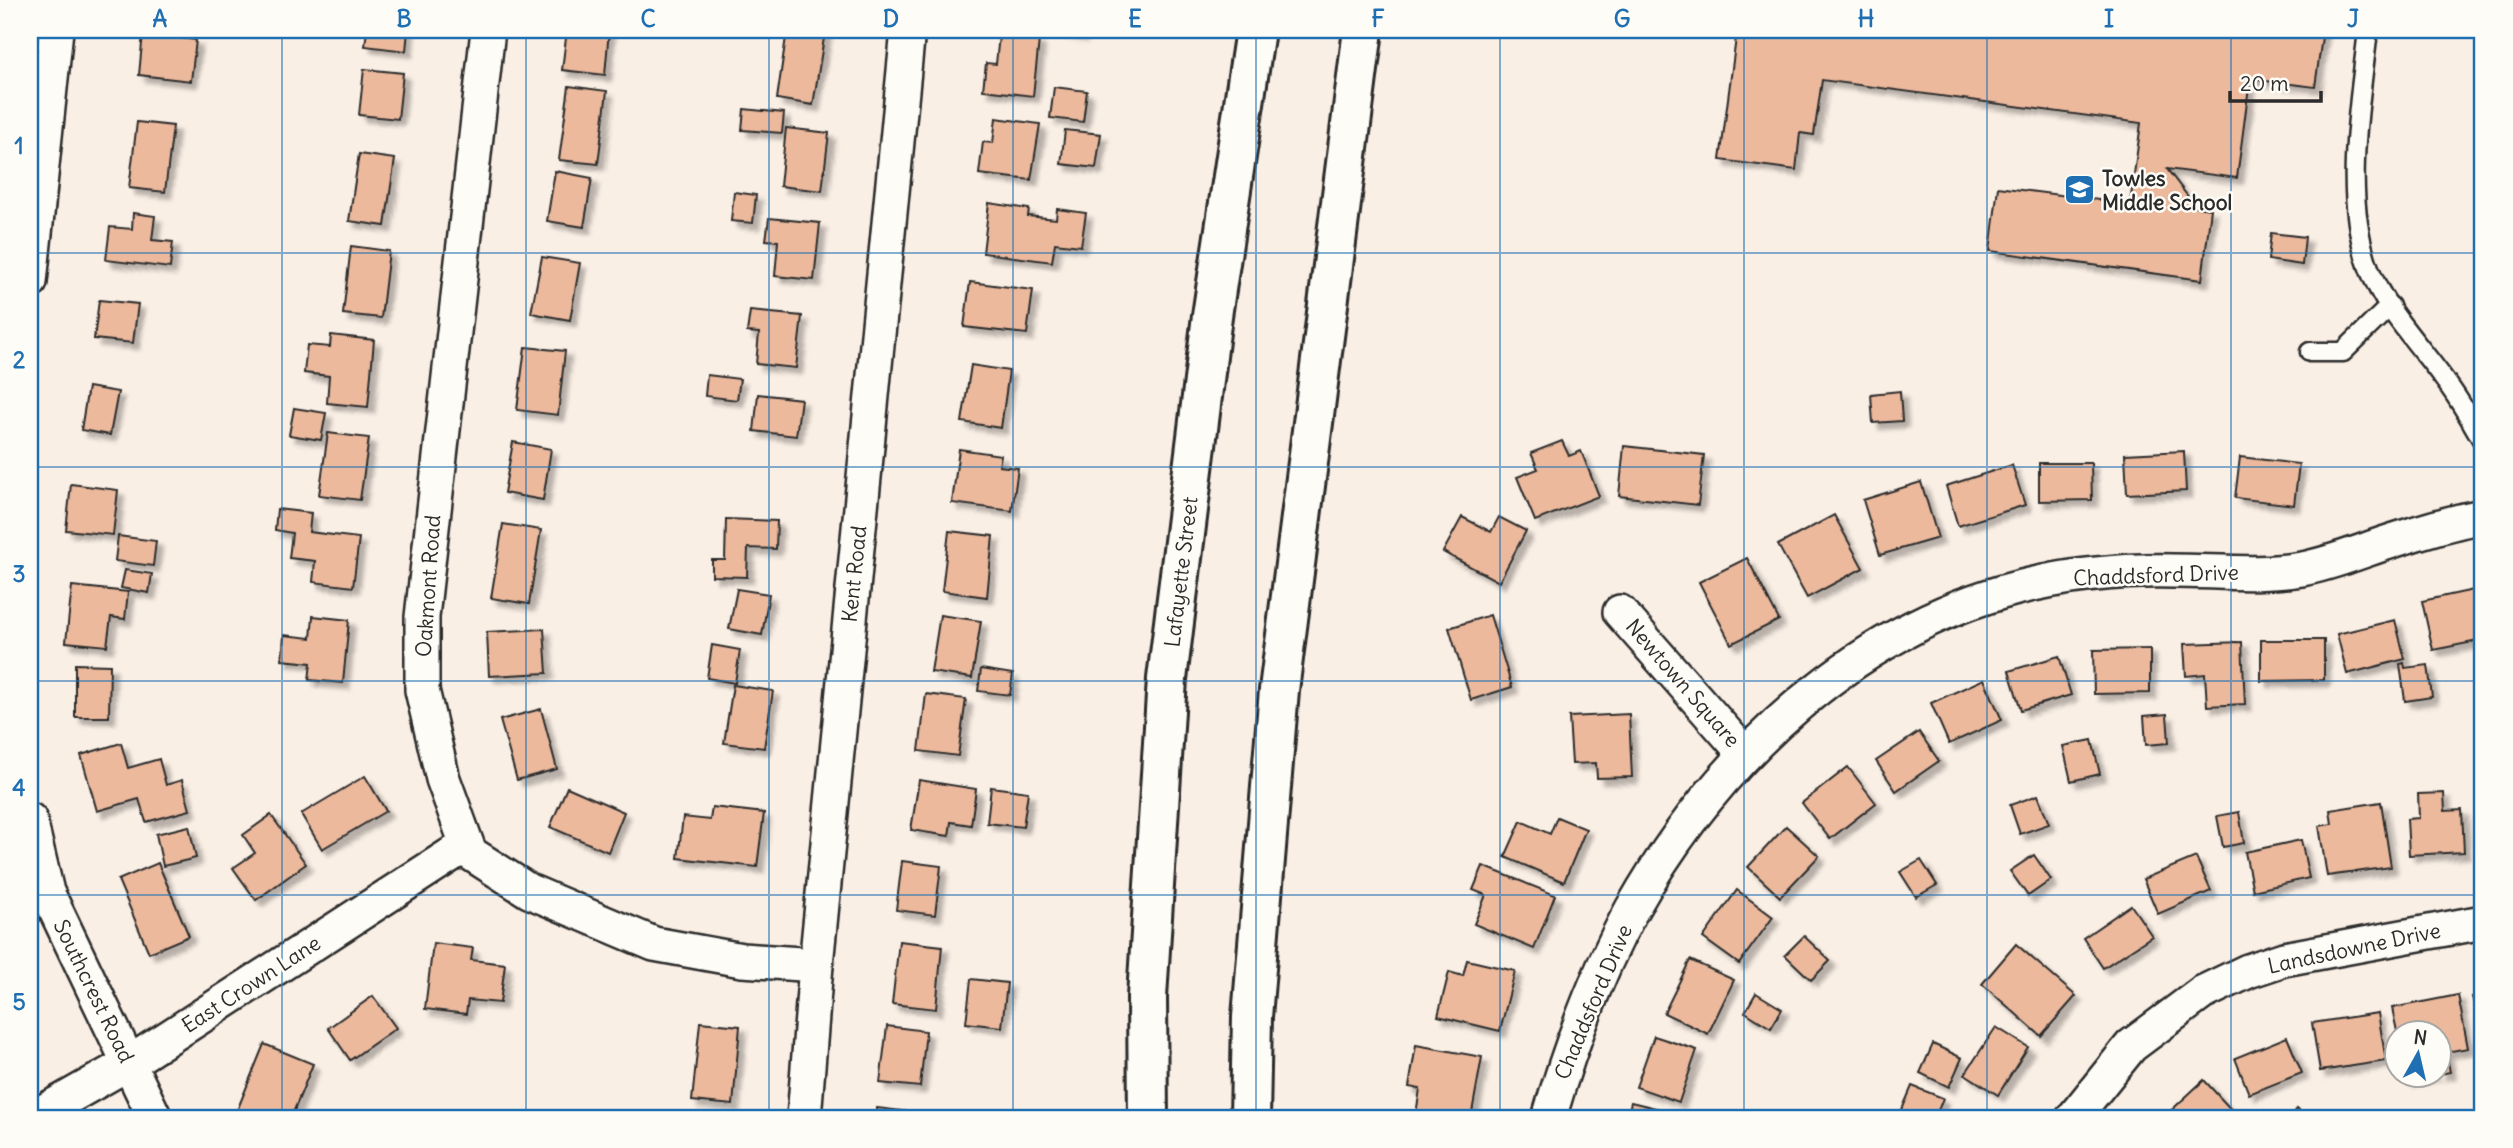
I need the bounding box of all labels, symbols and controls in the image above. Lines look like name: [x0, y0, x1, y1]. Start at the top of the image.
text: A: [153, 4, 168, 33]
text: B: [396, 4, 412, 33]
text: C: [640, 4, 656, 33]
text: D: [883, 4, 899, 33]
text: E: [1128, 4, 1142, 33]
text: F: [1371, 4, 1385, 33]
text: G: [1614, 4, 1630, 33]
text: H: [1858, 4, 1874, 33]
text: I: [2104, 4, 2114, 33]
text: J: [2347, 4, 2359, 33]
scale bar: [2230, 60, 2320, 104]
text: 20 m: [2240, 70, 2289, 97]
text: 1: [14, 131, 24, 160]
place label: Towles Middle School: [2102, 165, 2232, 216]
school or university icon: Towles Middle School: [2062, 173, 2096, 207]
text: 2: [13, 345, 26, 374]
street label: Lafayette Street: [1158, 495, 1204, 649]
street label: Oakmont Road: [410, 514, 446, 658]
street label: Kent Road: [836, 524, 872, 624]
text: 3: [12, 559, 26, 588]
street label: Chaddsford Drive: [2073, 559, 2239, 591]
street label: Newtown Square: [1620, 613, 1746, 753]
text: 4: [12, 773, 26, 802]
street label: Southcrest Road: [48, 915, 140, 1067]
street label: Landsdowne Drive: [2265, 916, 2443, 980]
street label: Chaddsford Drive: [1548, 920, 1638, 1084]
street label: East Crown Lane: [177, 929, 325, 1039]
text: 5: [12, 987, 26, 1016]
north arrow: [2384, 1018, 2454, 1088]
text: N: [2412, 1024, 2429, 1050]

